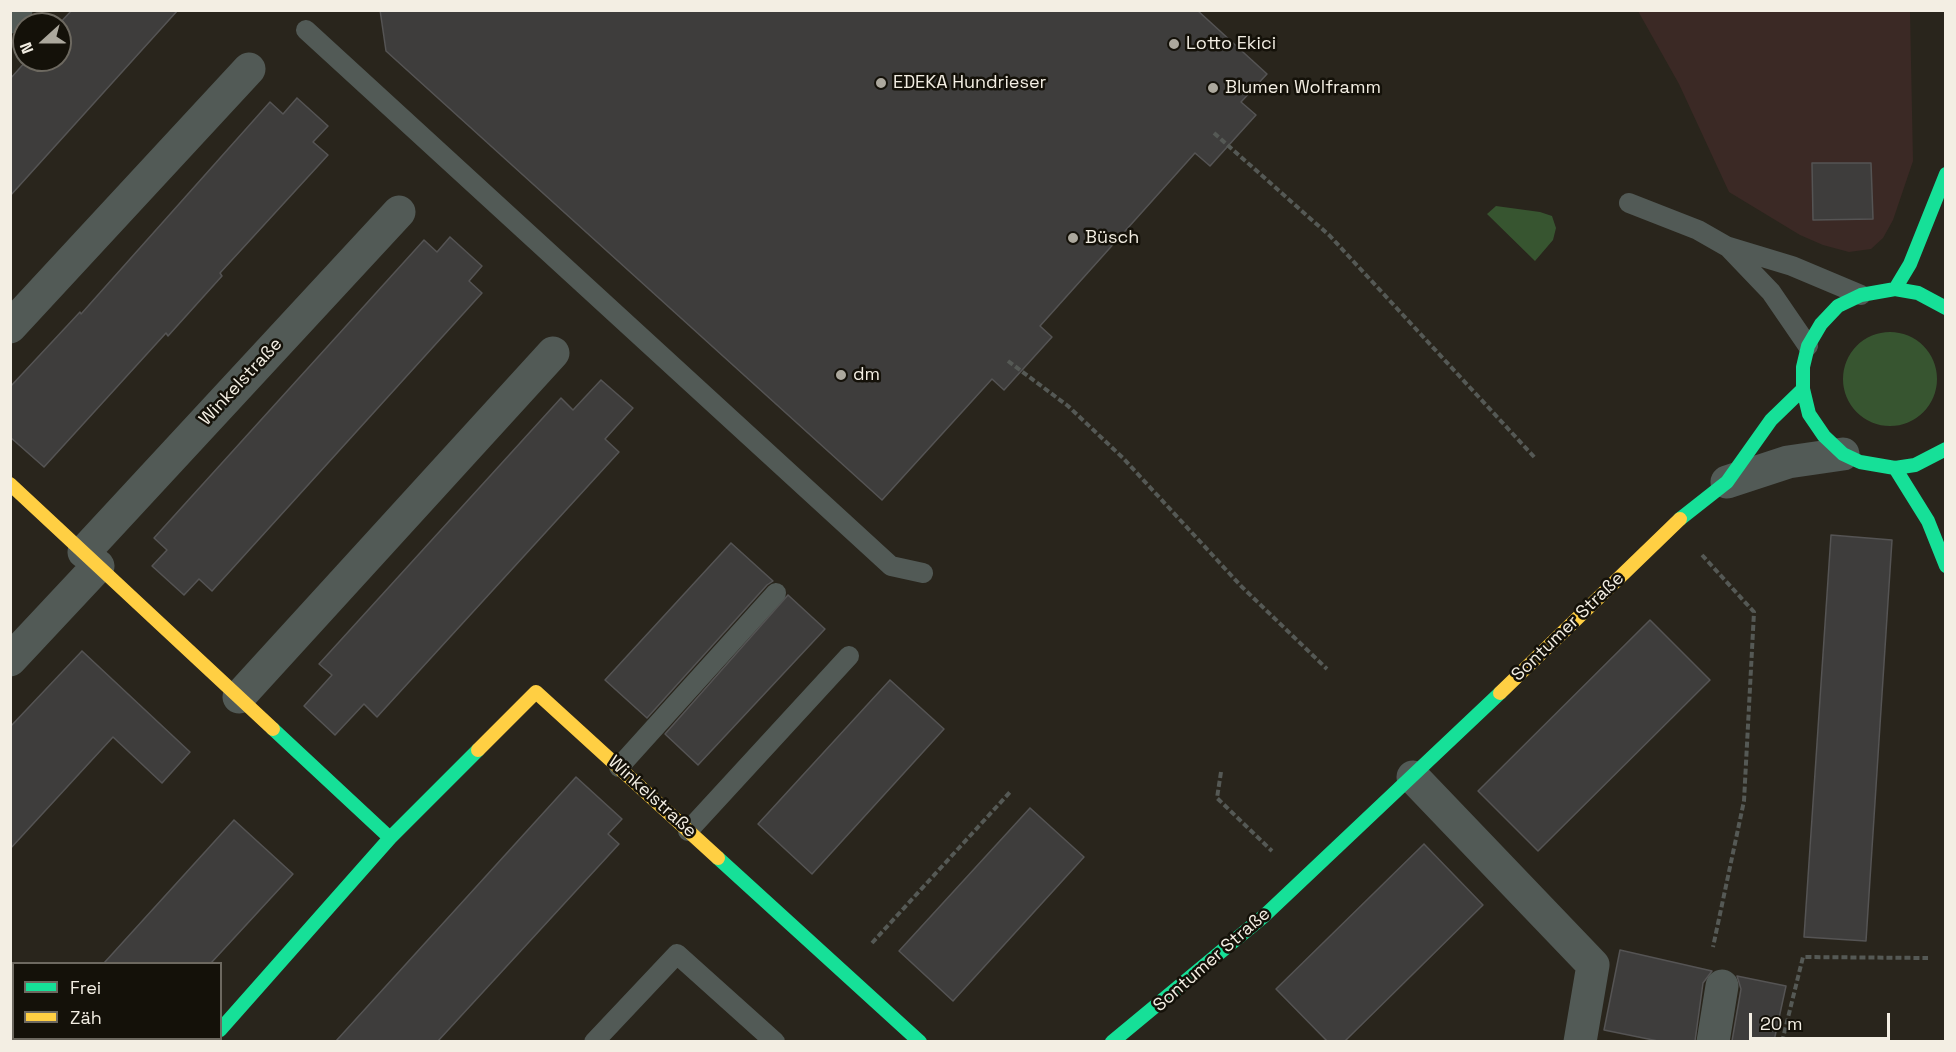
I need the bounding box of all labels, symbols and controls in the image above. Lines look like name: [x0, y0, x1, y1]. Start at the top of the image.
north arrow: [12, 12, 72, 72]
place label: Lotto Ekici: [1186, 33, 1276, 55]
marker: Lotto Ekici: [1167, 37, 1181, 51]
text: N: [15, 39, 38, 57]
place label: EDEKA Hundrieser: [893, 72, 1046, 94]
marker: EDEKA Hundrieser: [874, 76, 888, 90]
place label: Blumen Wolframm: [1225, 77, 1381, 99]
marker: Blumen Wolframm: [1206, 81, 1220, 95]
place label: Büsch: [1085, 227, 1139, 249]
marker: Büsch: [1066, 231, 1080, 245]
street label: Winkelstraße: [195, 334, 287, 430]
place label: dm: [853, 364, 880, 386]
marker: dm: [834, 368, 848, 382]
street label: Sontumer Straße: [1507, 568, 1629, 686]
street label: Winkelstraße: [603, 752, 701, 842]
street label: Sontumer Straße: [1149, 903, 1275, 1017]
legend: [12, 962, 222, 1040]
text: Frei: [70, 976, 101, 999]
scale bar: [1752, 1001, 1893, 1039]
text: Zäh: [70, 1006, 102, 1029]
text: 20 m: [1760, 1012, 1803, 1035]

